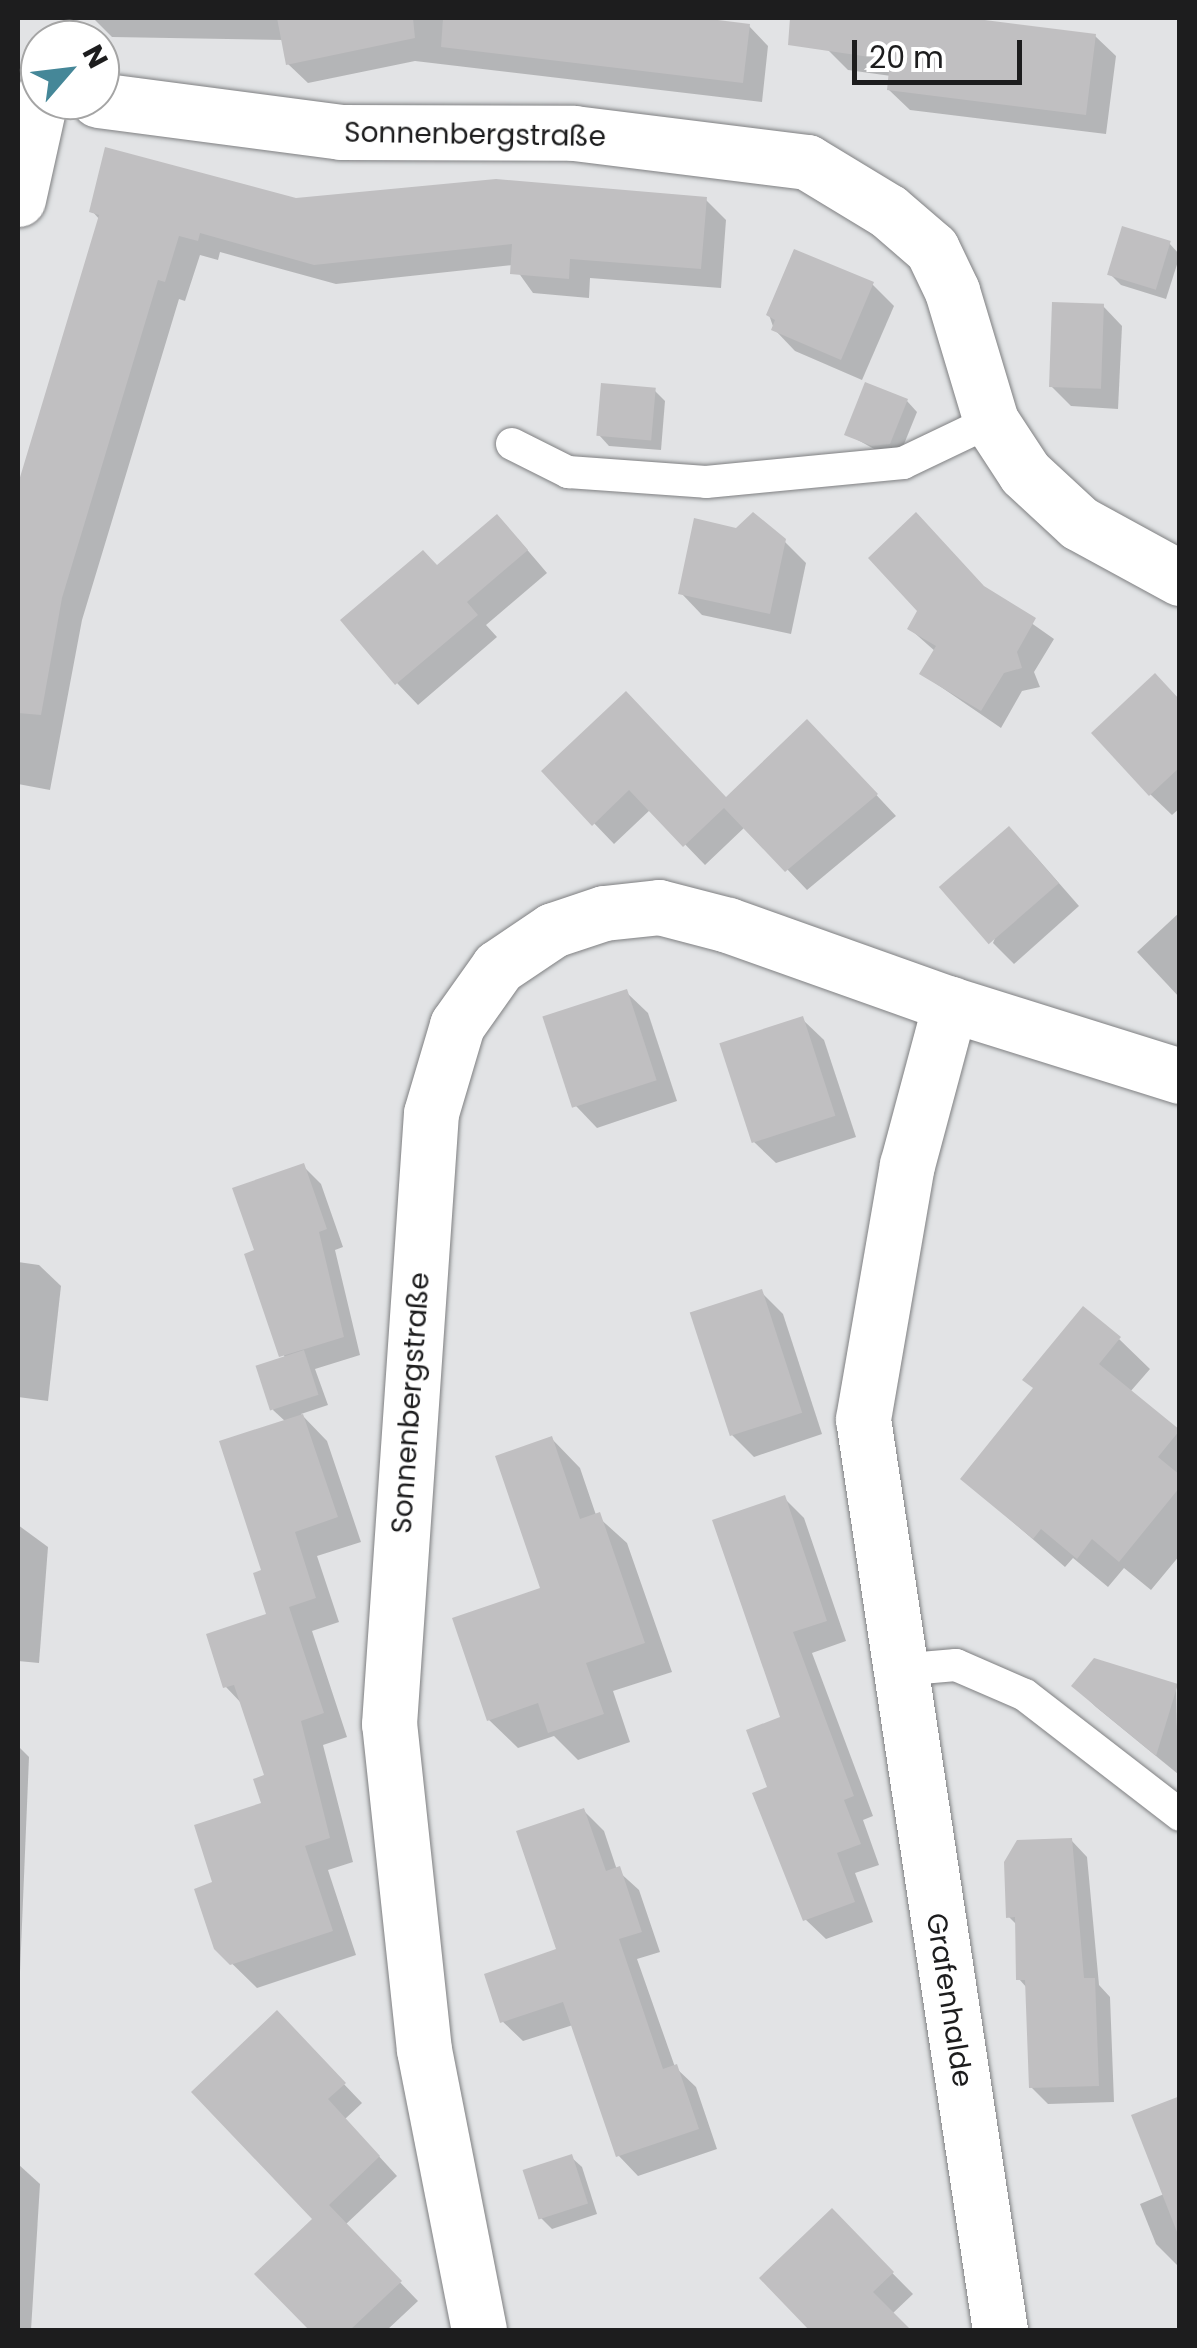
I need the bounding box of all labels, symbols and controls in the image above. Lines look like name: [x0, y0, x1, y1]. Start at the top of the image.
north arrow: [20, 20, 120, 120]
scale bar: [857, 20, 1027, 82]
text: 20 m: [869, 36, 944, 79]
text: N: [73, 38, 117, 75]
street label: Sonnenbergstraße: [344, 116, 606, 154]
street label: Sonnenbergstraße: [385, 1271, 437, 1535]
street label: Grafenhalde: [919, 1911, 979, 2089]

